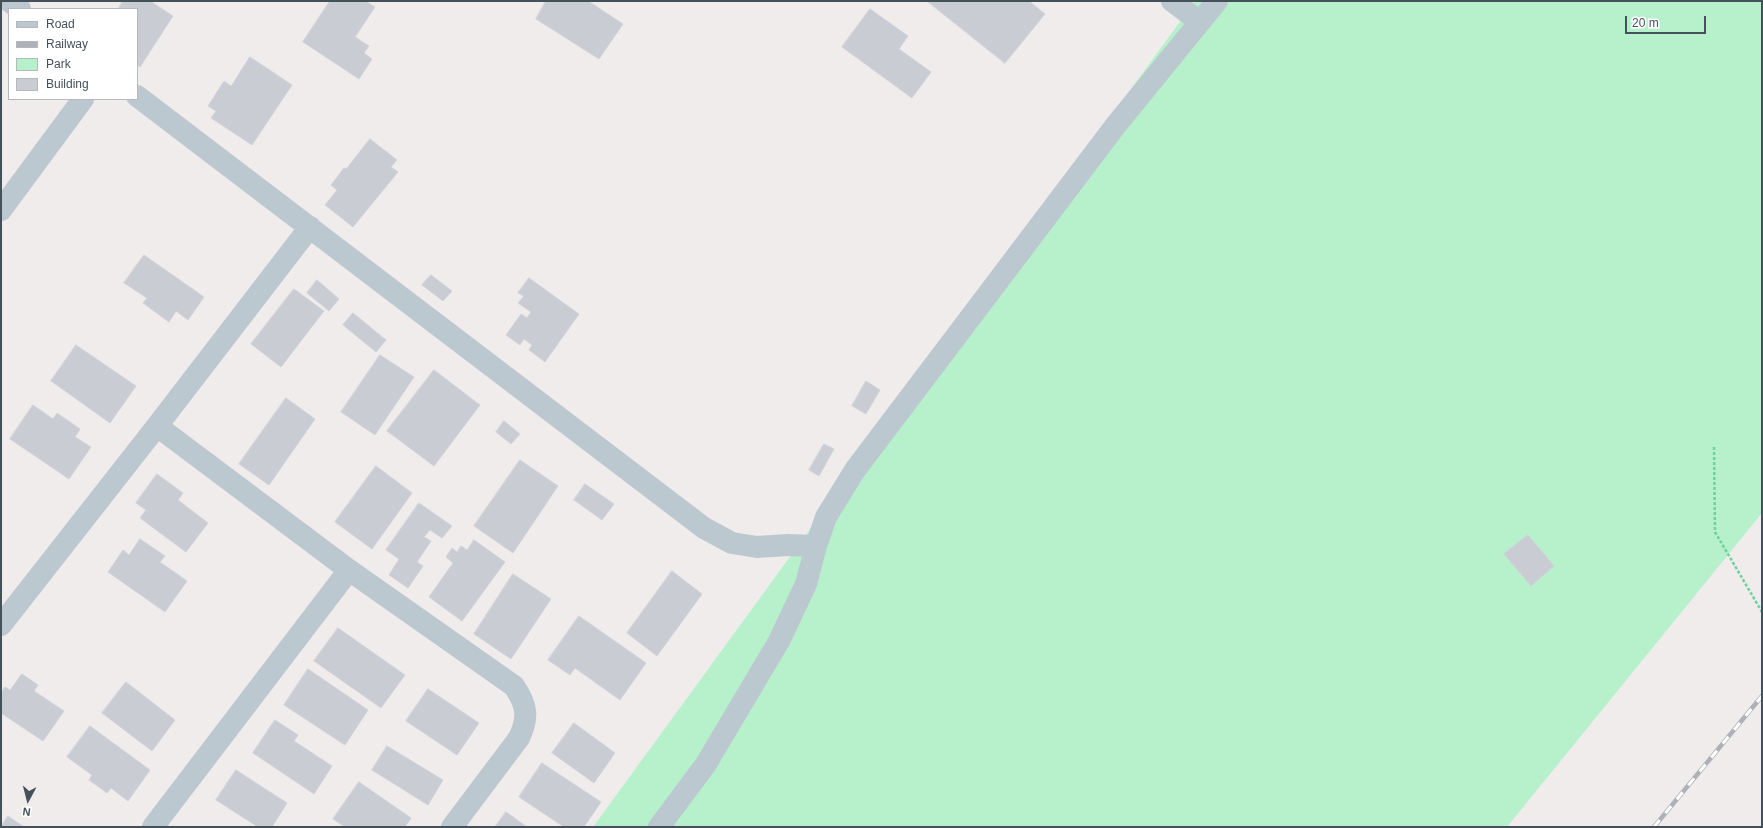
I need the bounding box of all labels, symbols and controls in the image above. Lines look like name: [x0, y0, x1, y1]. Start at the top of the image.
legend: [8, 8, 138, 100]
scale bar: [1627, 8, 1708, 34]
text: 20 m: [1632, 16, 1659, 30]
text: Road: [46, 17, 75, 31]
text: Railway: [46, 37, 88, 51]
text: Park: [46, 57, 71, 71]
text: Building: [46, 77, 89, 91]
north arrow: [8, 780, 48, 820]
text: N: [22, 805, 31, 818]

